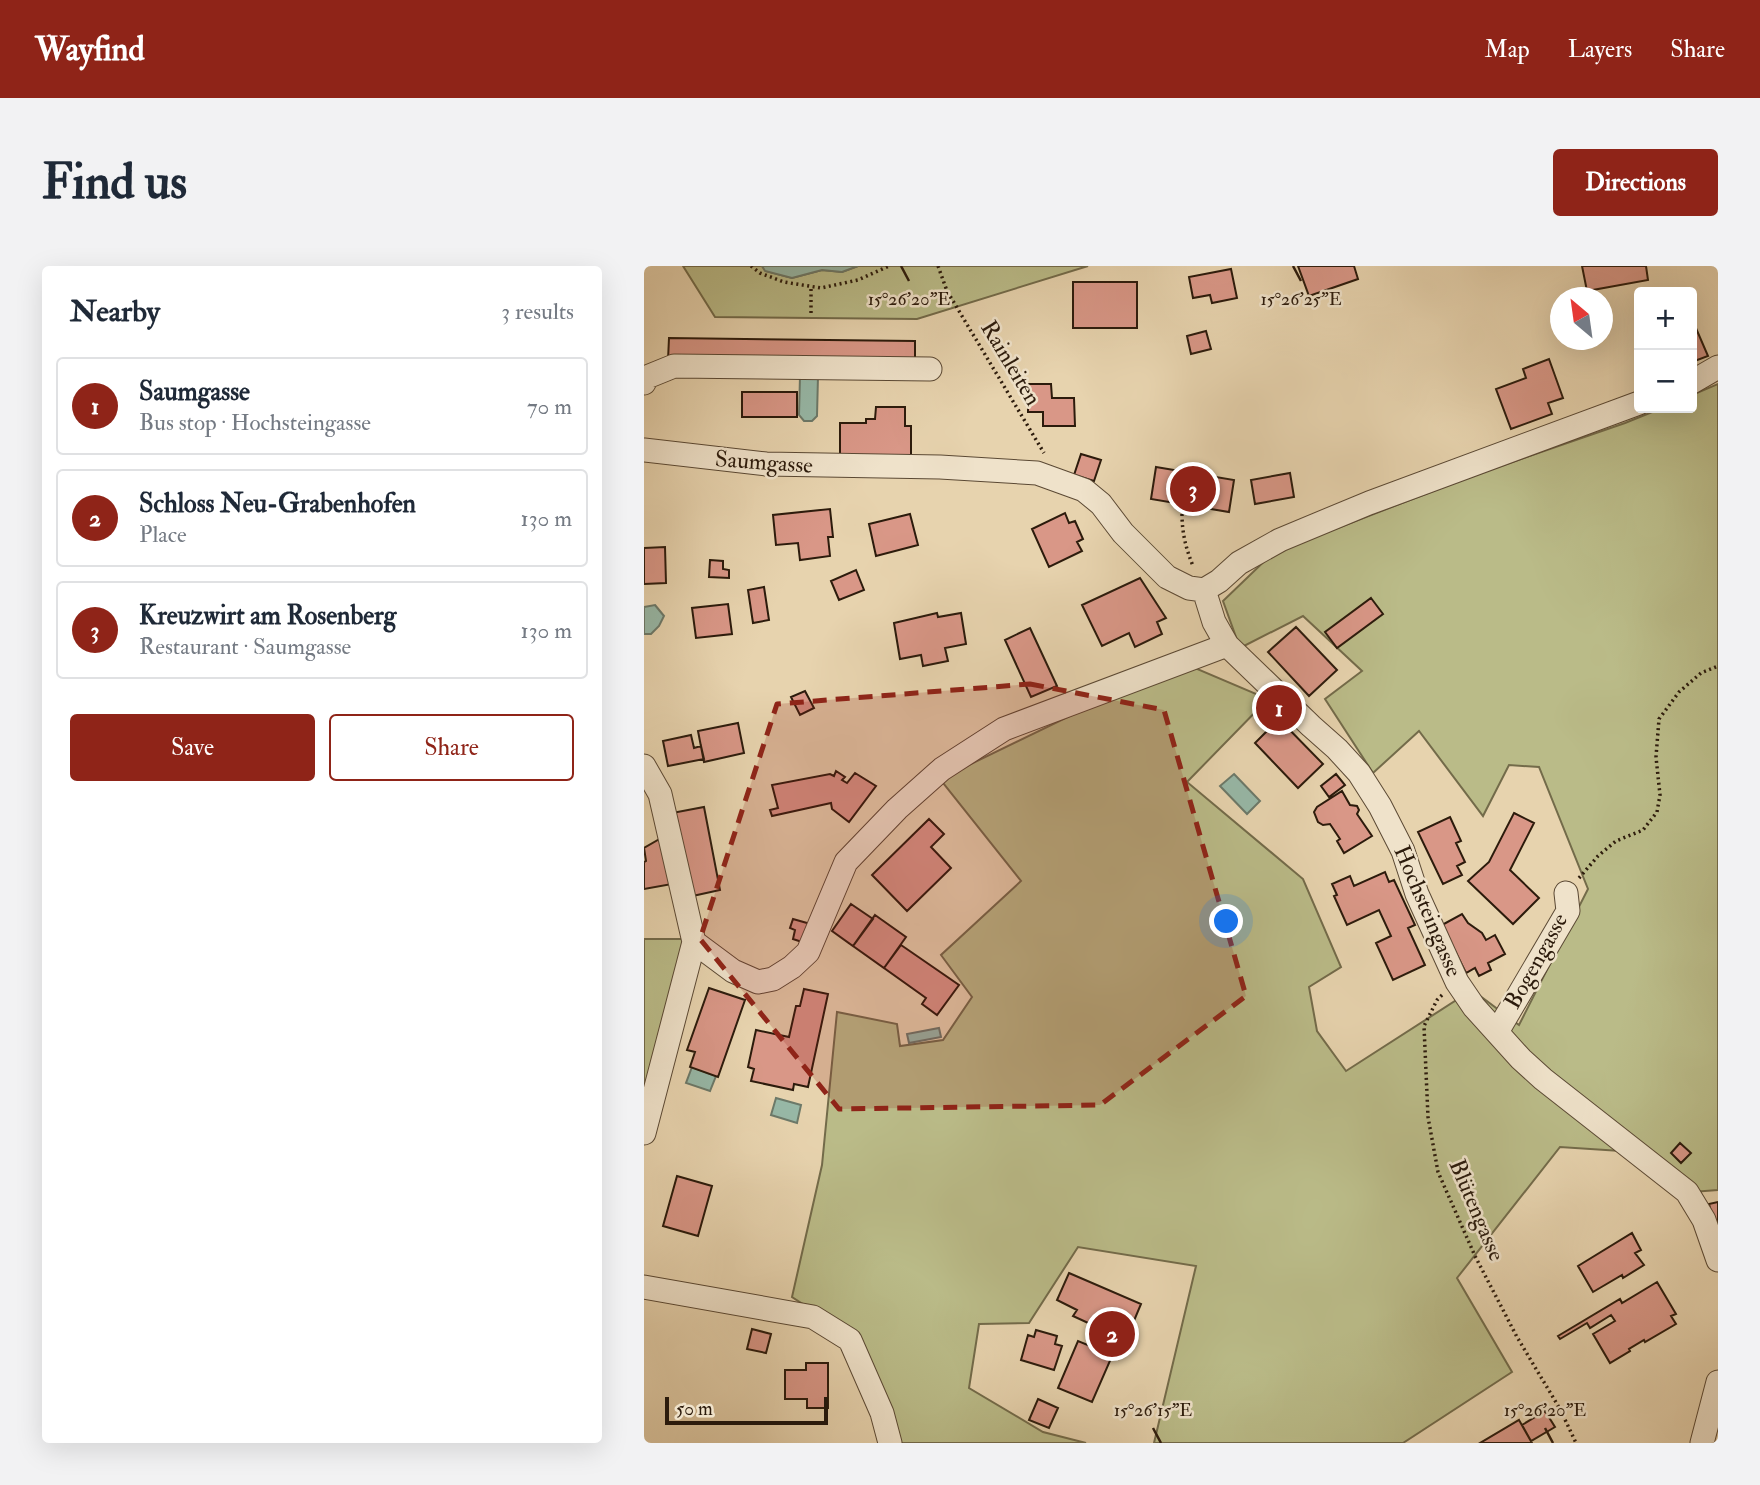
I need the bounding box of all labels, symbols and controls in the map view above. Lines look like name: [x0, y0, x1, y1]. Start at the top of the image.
text: Wayfind: [35, 29, 145, 70]
text: Map: [1485, 34, 1530, 65]
text: Layers: [1568, 34, 1632, 65]
text: Share: [1670, 34, 1725, 65]
button: Directions: [1553, 149, 1718, 216]
text: Find us: [42, 152, 187, 213]
north arrow: [1550, 287, 1613, 350]
map controls: [1634, 287, 1697, 413]
button: +: [1634, 287, 1697, 350]
text: 15°26'20"E: [868, 288, 950, 311]
text: 15°26'25"E: [1260, 288, 1342, 311]
text: Nearby: [70, 293, 160, 330]
text: 3 results: [501, 297, 574, 326]
street label: Rainleiten: [974, 315, 1048, 411]
button: −: [1634, 350, 1697, 413]
text: Saumgasse: [139, 376, 250, 408]
text: 1: [91, 392, 99, 421]
text: 70 m: [527, 392, 572, 421]
text: Bus stop · Hochsteingasse: [139, 408, 371, 437]
street label: Saumgasse: [714, 444, 814, 480]
pin: 3: [1170, 463, 1216, 515]
text: Schloss Neu-Grabenhofen: [139, 488, 416, 520]
text: 2: [89, 504, 101, 533]
text: 130 m: [520, 504, 572, 533]
text: Place: [139, 520, 187, 549]
text: Kreuzwirt am Rosenberg: [139, 600, 396, 632]
text: 3: [91, 616, 99, 645]
text: 130 m: [520, 616, 572, 645]
text: Restaurant · Saumgasse: [139, 632, 351, 661]
pin: 1: [1256, 682, 1302, 734]
button: Save: [70, 714, 315, 781]
button: Share: [329, 714, 574, 781]
street label: Hochsteingasse: [1387, 841, 1469, 981]
your location: [1209, 904, 1243, 938]
street label: Bogengasse: [1498, 908, 1574, 1014]
street label: Blütengasse: [1443, 1155, 1512, 1266]
pin: 2: [1089, 1308, 1135, 1360]
scale bar: [665, 1394, 828, 1426]
text: 50 m: [676, 1397, 713, 1421]
text: 15°26'15"E: [1114, 1399, 1192, 1422]
text: 15°26'20"E: [1504, 1399, 1586, 1422]

